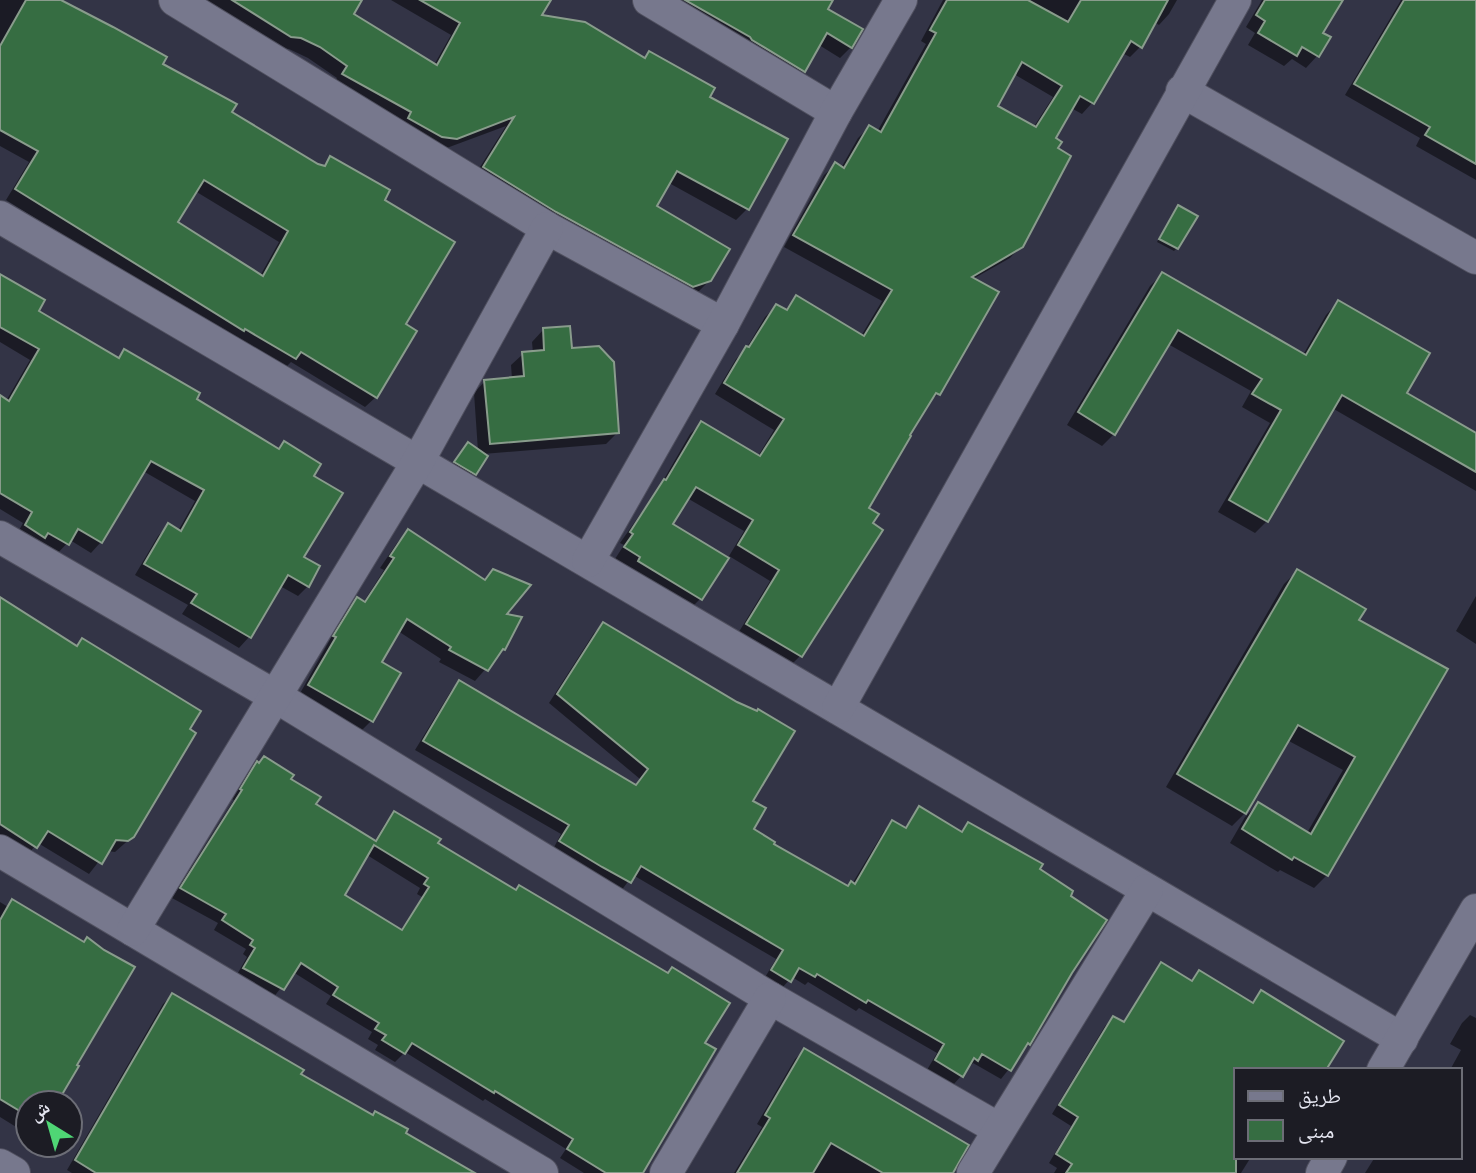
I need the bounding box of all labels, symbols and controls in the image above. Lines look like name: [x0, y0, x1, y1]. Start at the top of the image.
legend: [1234, 1068, 1462, 1159]
text: طريق: [1298, 1082, 1341, 1109]
north arrow: [14, 1089, 84, 1159]
text: ش: [23, 1095, 54, 1126]
text: مبنى: [1298, 1117, 1334, 1144]

